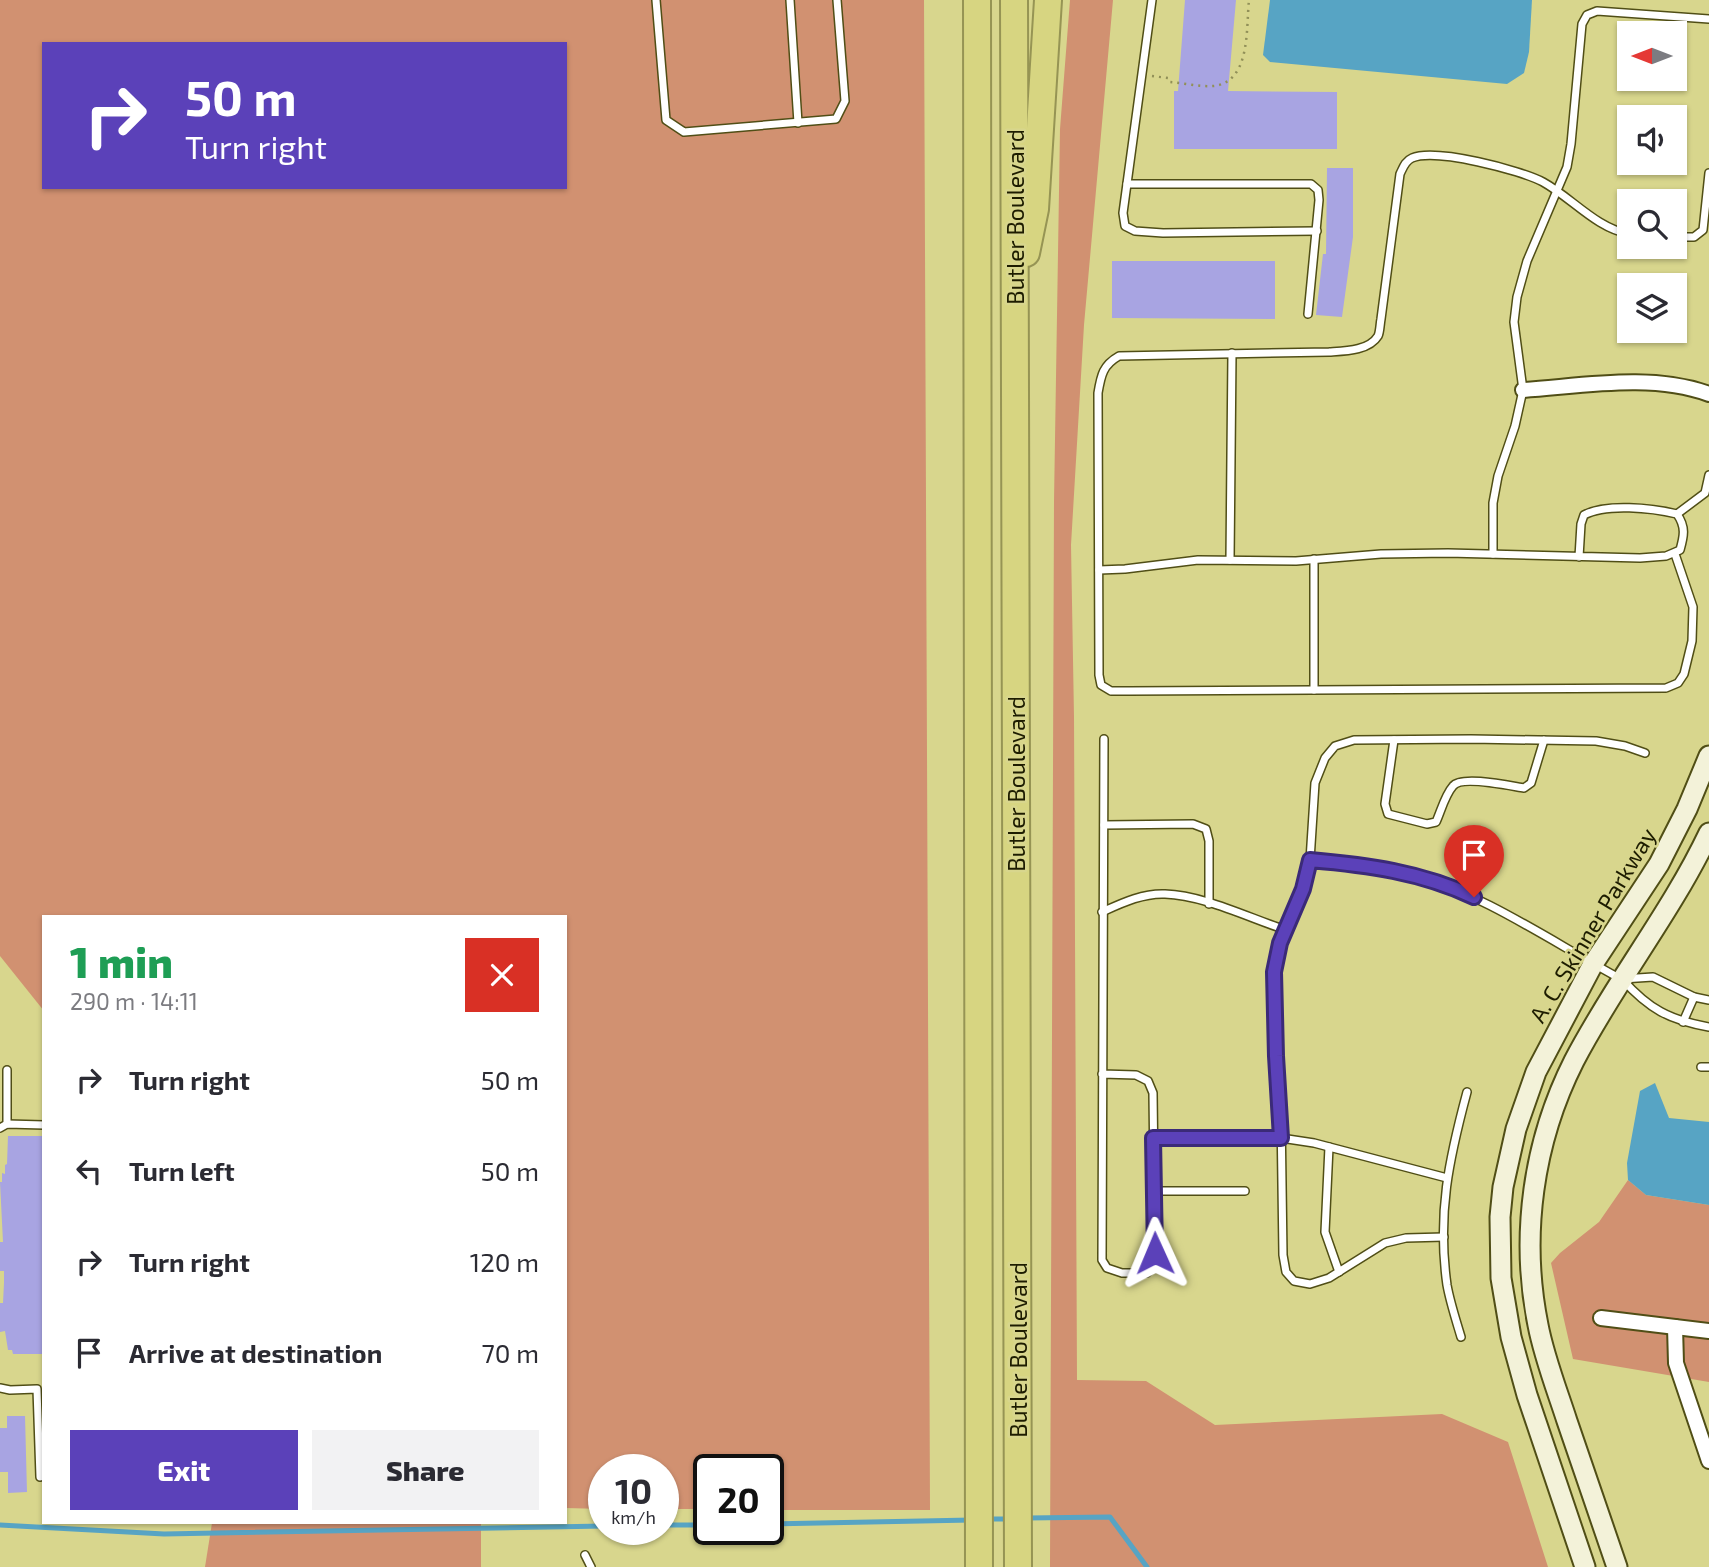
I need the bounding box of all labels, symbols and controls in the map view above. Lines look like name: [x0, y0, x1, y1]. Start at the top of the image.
north arrow: [1617, 21, 1687, 91]
map controls: [1617, 21, 1687, 343]
text: 50 m: [185, 67, 297, 126]
icon: right: [70, 70, 161, 161]
button: sound: [1617, 105, 1687, 175]
text: Turn right: [185, 127, 327, 165]
street label: Butler Boulevard: [1001, 129, 1029, 305]
button: search: [1617, 189, 1687, 259]
button: layers: [1617, 273, 1687, 343]
street label: Butler Boulevard: [1002, 696, 1030, 872]
street label: A. C. Skinner Parkway: [1523, 823, 1661, 1027]
pin: [1444, 825, 1504, 897]
icon: arrive: [1455, 836, 1493, 874]
text: 1 min: [70, 936, 173, 986]
button: close: [465, 938, 539, 1012]
text: 290 m · 14:11: [70, 987, 198, 1015]
icon: right: [70, 1061, 108, 1099]
text: Turn right: [129, 1064, 250, 1095]
text: 50 m: [481, 1064, 539, 1095]
icon: left: [70, 1152, 108, 1190]
text: Turn left: [129, 1155, 235, 1186]
text: 50 m: [481, 1155, 539, 1186]
position arrow: [1118, 1216, 1192, 1290]
icon: right: [70, 1243, 108, 1281]
text: Turn right: [129, 1246, 250, 1277]
text: 120 m: [470, 1246, 539, 1277]
street label: Butler Boulevard: [1004, 1262, 1032, 1438]
icon: arrive: [70, 1334, 108, 1372]
text: Arrive at destination: [129, 1337, 382, 1368]
text: 70 m: [481, 1337, 539, 1368]
button: Exit: [70, 1430, 298, 1510]
button: Share: [312, 1430, 539, 1510]
speed limit sign: 20: [693, 1454, 784, 1545]
text: 10: [615, 1469, 652, 1511]
text: km/h: [611, 1506, 656, 1528]

